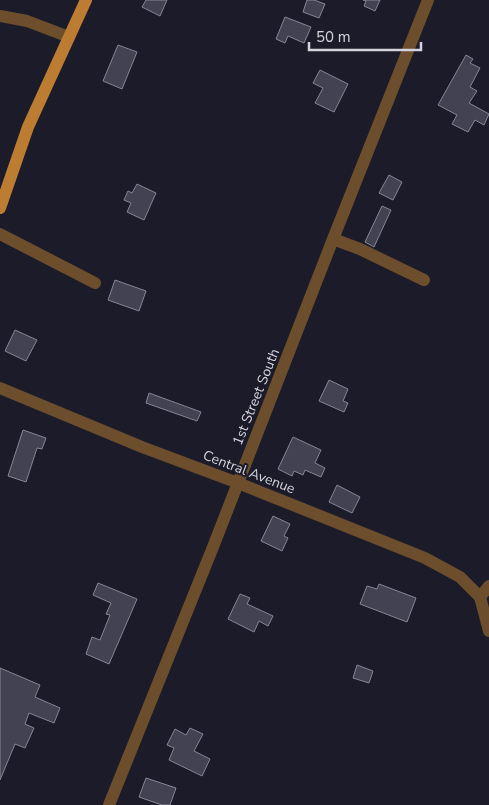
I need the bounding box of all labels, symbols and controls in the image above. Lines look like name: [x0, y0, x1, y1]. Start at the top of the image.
scale bar: [309, 20, 422, 52]
text: 50 m: [316, 27, 351, 47]
street label: 1st Street South: [228, 346, 284, 448]
street label: Central Avenue: [200, 446, 298, 498]

